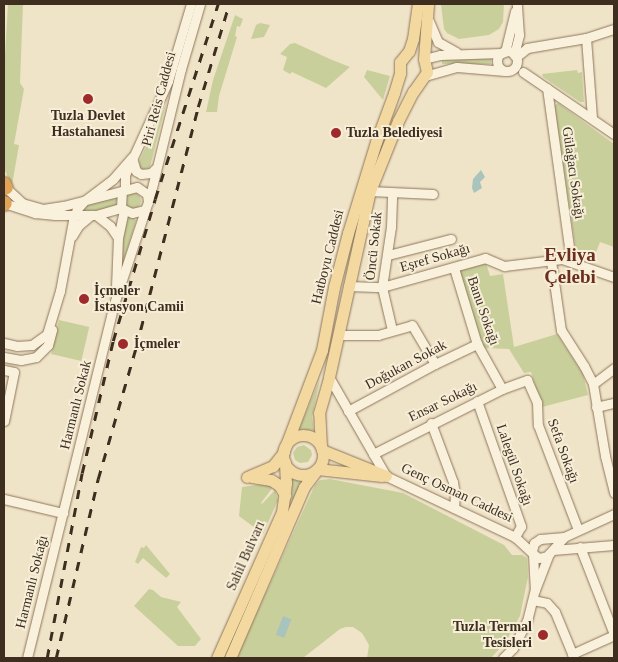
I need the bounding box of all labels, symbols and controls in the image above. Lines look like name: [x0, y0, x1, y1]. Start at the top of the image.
street label: Piri Reis Caddesi: [138, 50, 180, 148]
marker: Tuzla Devlet Hastahanesi: [81, 92, 95, 106]
place label: Tuzla Devlet Hastahanesi: [51, 108, 125, 140]
place label: Tuzla Belediyesi: [346, 125, 442, 141]
street label: Gülağacı Sokağı: [558, 126, 588, 220]
marker: Tuzla Belediyesi: [330, 127, 342, 139]
street label: Hatboyu Caddesi: [308, 208, 348, 306]
street label: Öncü Sokak: [362, 211, 386, 281]
street label: Eşref Sokağı: [398, 240, 472, 276]
district label: Evliya Çelebi: [544, 244, 596, 288]
street label: Banu Sokağı: [463, 274, 503, 348]
place label: İçmeler İstasyon Camii: [94, 283, 184, 316]
marker: İçmeler İstasyon Camii: [78, 293, 90, 305]
place label: İçmeler: [134, 336, 180, 352]
street label: Doğukan Sokak: [362, 336, 450, 394]
marker: İçmeler: [116, 337, 130, 351]
street label: Harmanlı Sokak: [57, 359, 95, 451]
street label: Ensar Sokağı: [406, 378, 480, 426]
street label: Sefa Sokağı: [544, 417, 582, 485]
street label: Lalegül Sokağı: [492, 422, 536, 508]
street label: Genç Osman Caddesi: [398, 460, 516, 526]
street label: Sahil Bulvarı: [223, 519, 269, 593]
street label: Harmanlı Sokağı: [12, 534, 52, 630]
place label: Tuzla Termal Tesisleri: [453, 619, 532, 652]
marker: Tuzla Termal Tesisleri: [536, 628, 550, 642]

